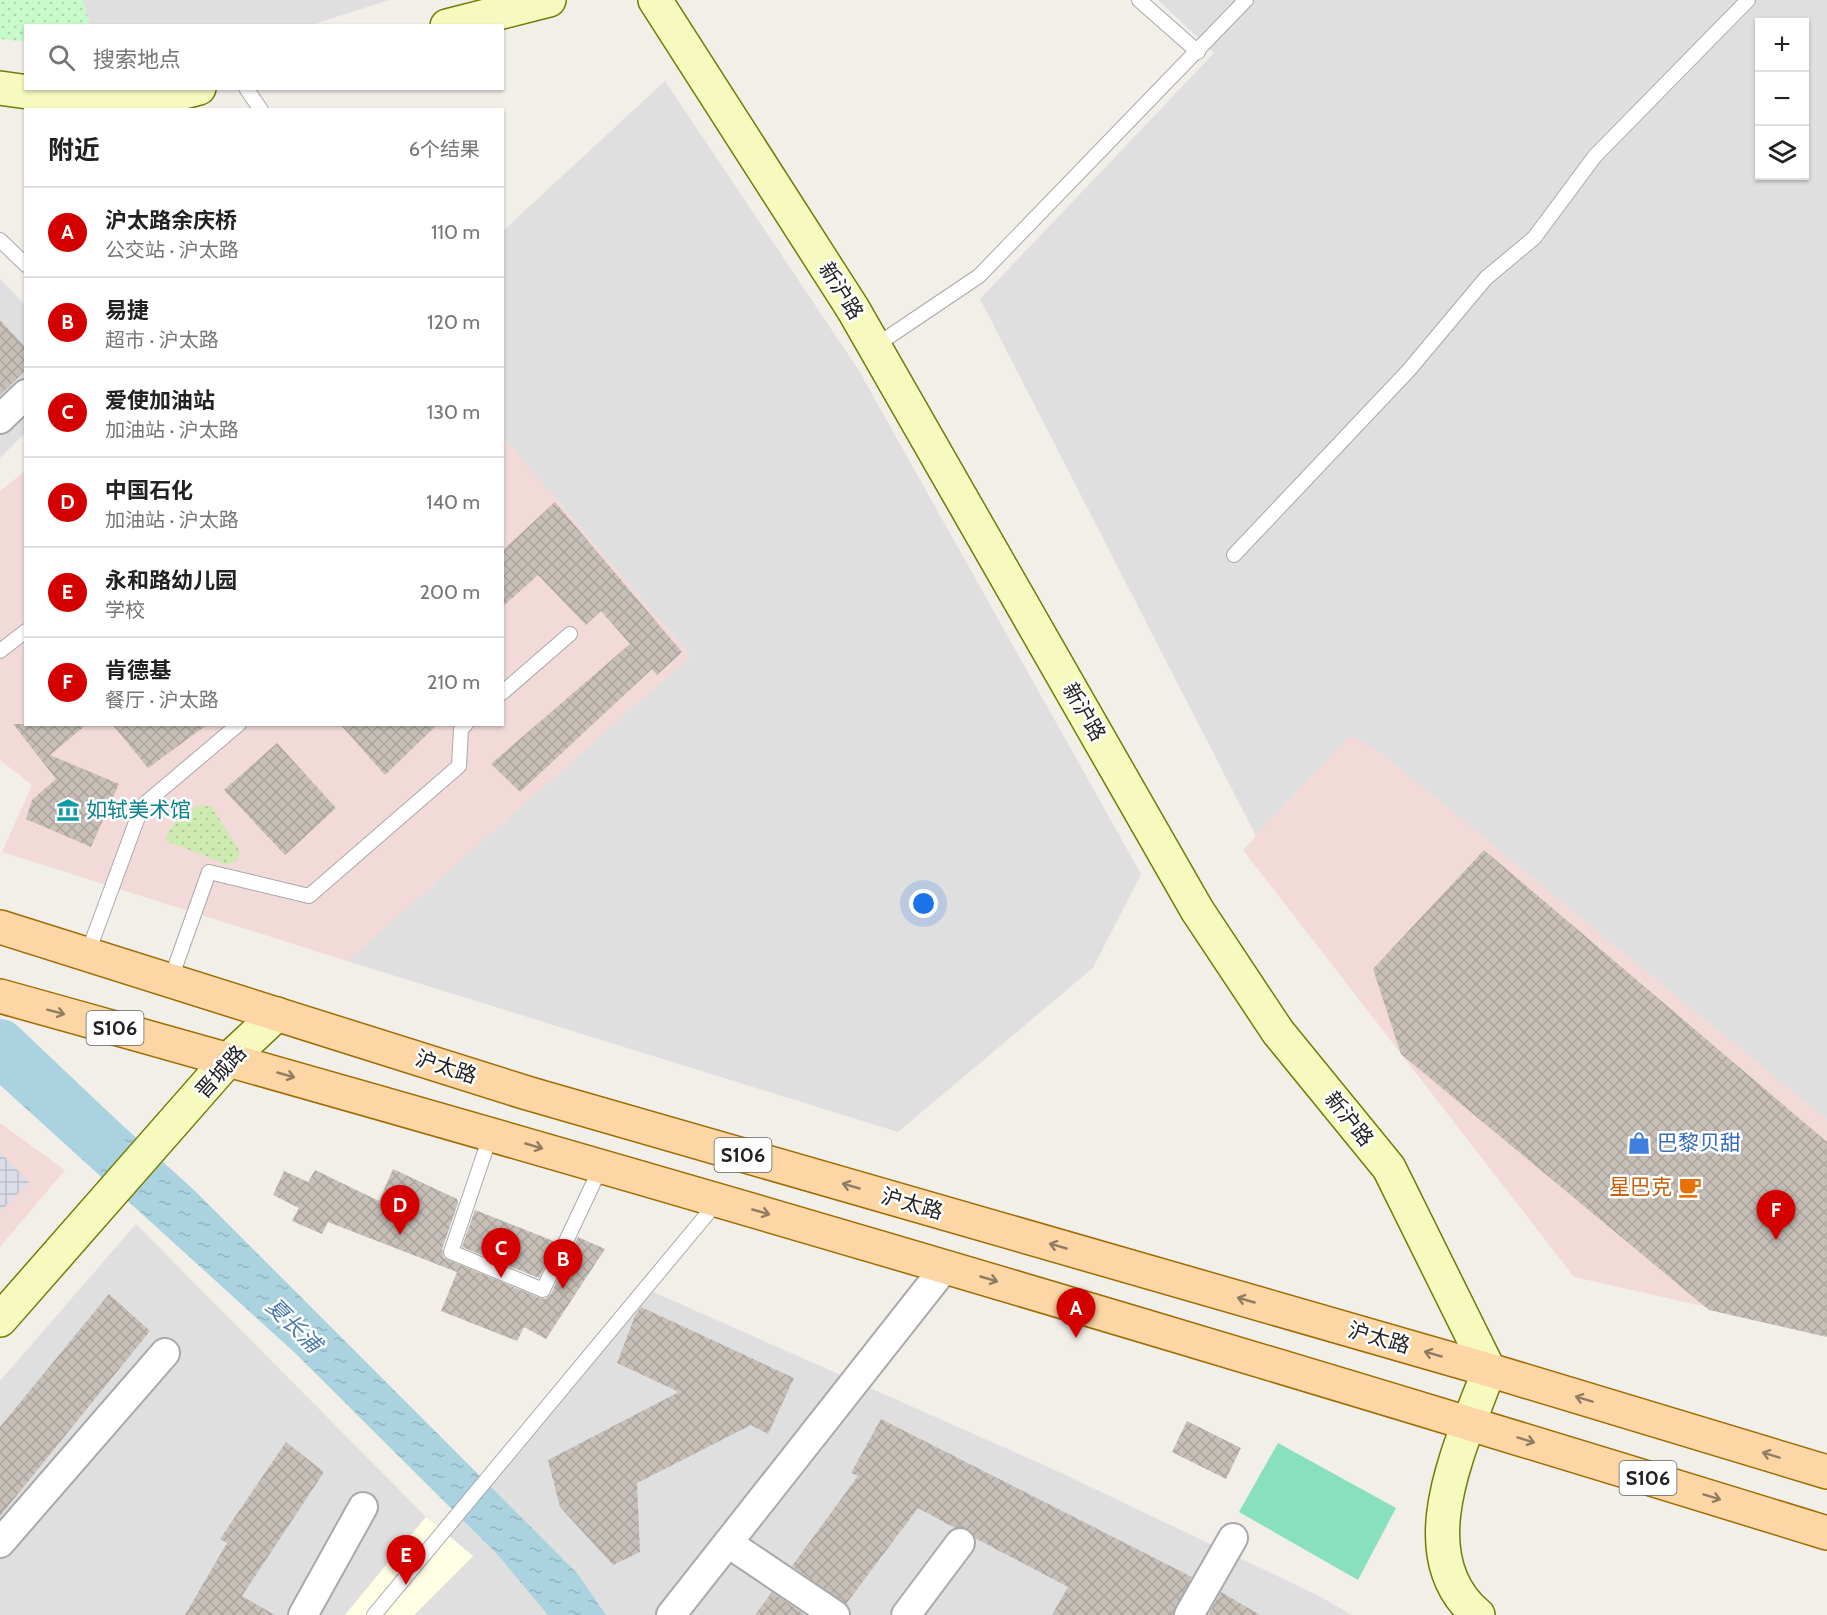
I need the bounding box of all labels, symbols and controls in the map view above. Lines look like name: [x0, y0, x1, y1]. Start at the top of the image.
map controls: [1755, 18, 1809, 180]
button: +: [1755, 18, 1809, 72]
search box: [24, 24, 504, 90]
icon: search: [45, 41, 78, 74]
text: 搜索地点: [93, 46, 181, 73]
button: −: [1755, 72, 1809, 126]
button: layers: [1755, 126, 1809, 180]
text: 附近: [48, 134, 100, 166]
text: 6个结果: [409, 137, 480, 161]
text: 沪太路余庆桥: [105, 207, 237, 234]
text: A: [61, 220, 74, 244]
text: 110 m: [431, 220, 480, 244]
text: 公交站 · 沪太路: [105, 238, 239, 262]
street label: 新沪路: [814, 257, 869, 324]
text: 易捷: [105, 297, 149, 324]
text: B: [61, 310, 74, 334]
text: 120 m: [427, 310, 480, 334]
text: 超市 · 沪太路: [105, 328, 219, 352]
text: 爱使加油站: [105, 387, 215, 414]
text: C: [61, 400, 74, 424]
text: 130 m: [427, 400, 480, 424]
text: 加油站 · 沪太路: [105, 418, 239, 442]
text: 中国石化: [105, 477, 193, 504]
text: D: [60, 490, 75, 514]
text: 140 m: [426, 490, 480, 514]
text: 加油站 · 沪太路: [105, 508, 239, 532]
text: 永和路幼儿园: [105, 567, 237, 594]
text: E: [62, 580, 73, 604]
text: 200 m: [420, 580, 480, 604]
text: 学校: [105, 598, 145, 622]
text: 肯德基: [105, 657, 171, 684]
text: F: [62, 670, 73, 694]
text: 210 m: [427, 670, 480, 694]
street label: 新沪路: [1058, 678, 1111, 745]
text: 餐厅 · 沪太路: [105, 688, 219, 712]
museum icon: 如轼美术馆: [55, 797, 81, 823]
place label: 如轼美术馆: [86, 797, 191, 822]
your location: [909, 889, 938, 918]
one-way arrow: [46, 1006, 65, 1018]
road number: S106: [86, 1011, 144, 1045]
street label: 晋城路: [190, 1040, 251, 1103]
street label: 沪太路: [412, 1045, 480, 1088]
one-way arrow: [276, 1070, 295, 1082]
street label: 新沪路: [1320, 1086, 1379, 1151]
shop icon: 巴黎贝甜: [1626, 1130, 1652, 1156]
place label: 巴黎贝甜: [1657, 1130, 1741, 1155]
road number: S106: [714, 1138, 771, 1172]
one-way arrow: [524, 1141, 543, 1153]
place label: 星巴克: [1609, 1174, 1672, 1199]
cafe icon: 星巴克: [1677, 1174, 1703, 1200]
one-way arrow: [842, 1180, 861, 1191]
street label: 沪太路: [878, 1183, 946, 1224]
pin: D: [380, 1186, 420, 1235]
pin: F: [1756, 1190, 1796, 1240]
one-way arrow: [751, 1207, 770, 1218]
pin: C: [482, 1228, 520, 1278]
pin: B: [544, 1240, 582, 1289]
one-way arrow: [1049, 1240, 1068, 1251]
one-way arrow: [979, 1274, 998, 1285]
pin: A: [1056, 1288, 1096, 1338]
water label: 夏长浦: [261, 1293, 329, 1360]
one-way arrow: [1237, 1294, 1256, 1305]
street label: 沪太路: [1345, 1317, 1413, 1358]
one-way arrow: [1424, 1348, 1443, 1359]
one-way arrow: [1575, 1393, 1594, 1404]
one-way arrow: [1516, 1435, 1535, 1446]
one-way arrow: [1762, 1449, 1781, 1460]
road number: S106: [1620, 1461, 1676, 1495]
one-way arrow: [1702, 1493, 1721, 1504]
pin: E: [386, 1536, 426, 1585]

